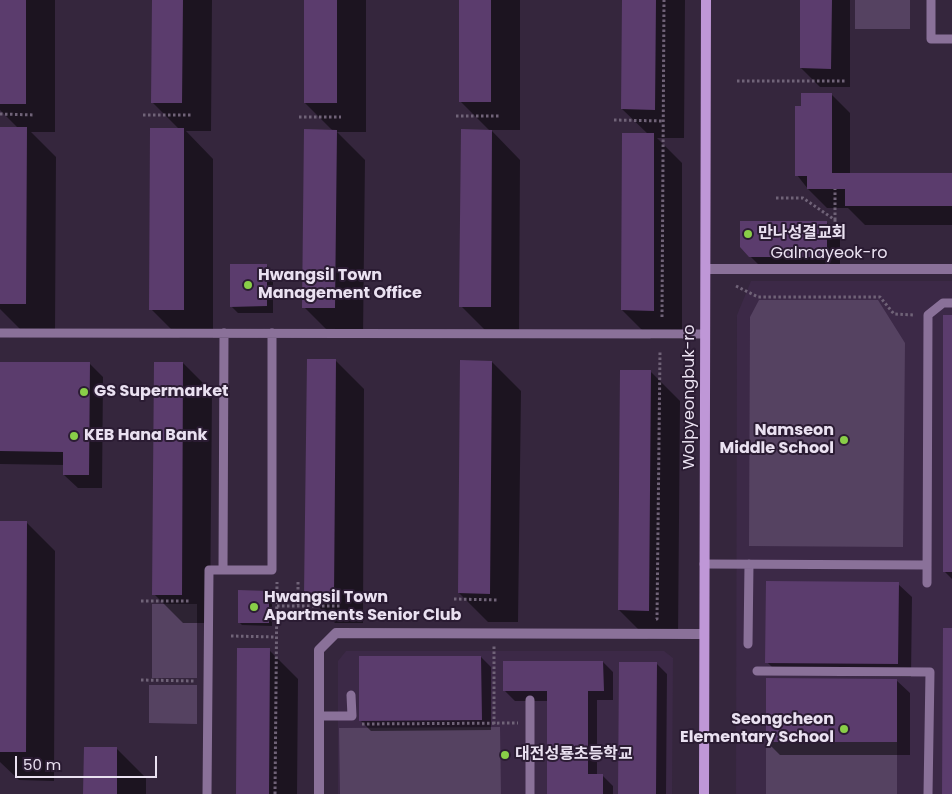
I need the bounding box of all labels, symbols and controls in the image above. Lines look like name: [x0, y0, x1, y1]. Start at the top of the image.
place label: 만나성결교회: [758, 224, 846, 244]
marker: 만나성결교회: [742, 228, 754, 240]
street label: Galmayeok-ro: [771, 244, 887, 264]
place label: Hwangsil Town Management Office: [258, 266, 422, 304]
marker: Hwangsil Town Management Office: [242, 279, 254, 291]
street label: Wolpyeongbuk-ro: [680, 324, 700, 470]
place label: GS Supermarket: [94, 382, 229, 402]
marker: GS Supermarket: [78, 386, 90, 398]
place label: Namseon Middle School: [719, 421, 834, 459]
place label: KEB Hana Bank: [84, 426, 207, 446]
marker: KEB Hana Bank: [68, 430, 80, 442]
marker: Namseon Middle School: [838, 434, 850, 446]
place label: Hwangsil Town Apartments Senior Club: [264, 588, 461, 626]
marker: Hwangsil Town Apartments Senior Club: [248, 601, 260, 613]
place label: Seongcheon Elementary School: [680, 710, 834, 748]
marker: Seongcheon Elementary School: [838, 723, 850, 735]
place label: 대전성룡초등학교: [515, 745, 633, 765]
scale bar: [18, 746, 160, 778]
marker: 대전성룡초등학교: [499, 749, 511, 761]
text: 50 m: [23, 754, 61, 775]

